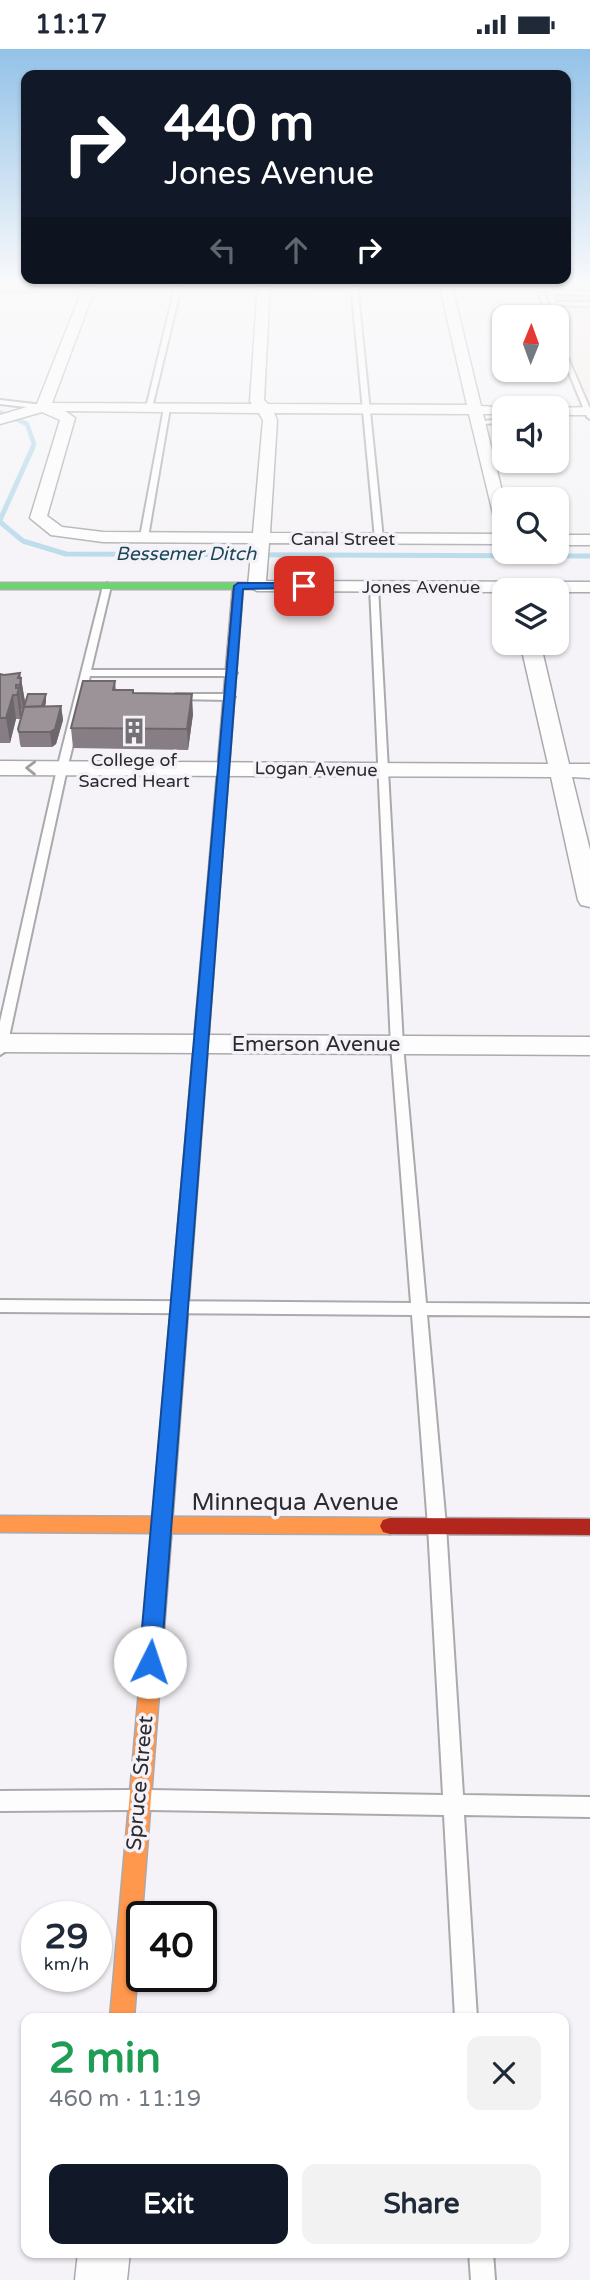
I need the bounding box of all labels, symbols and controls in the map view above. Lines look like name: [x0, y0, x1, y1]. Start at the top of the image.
text: 11:17: [35, 9, 107, 40]
text: 440 m: [164, 95, 314, 154]
icon: right: [49, 98, 140, 189]
text: Jones Avenue: [164, 155, 374, 193]
icon: left: [204, 231, 242, 269]
icon: ahead: [277, 231, 315, 269]
icon: right: [350, 231, 388, 269]
north arrow: [492, 305, 569, 381]
map controls: [492, 305, 569, 655]
button: sound: [492, 396, 569, 473]
button: search: [492, 487, 569, 564]
street label: Canal Street: [291, 528, 395, 550]
water label: Bessemer Ditch: [116, 543, 257, 565]
pin: [274, 556, 334, 616]
icon: arrive: [285, 567, 323, 605]
street label: Jones Avenue: [362, 576, 480, 598]
button: layers: [492, 578, 569, 655]
building icon: College of Sacred Heart: [119, 716, 149, 746]
place label: College of Sacred Heart: [78, 749, 190, 792]
street label: Logan Avenue: [254, 757, 378, 781]
one-way arrow: [25, 760, 36, 776]
street label: Emerson Avenue: [232, 1032, 400, 1057]
street label: Minnequa Avenue: [191, 1488, 399, 1517]
position arrow: [113, 1625, 187, 1699]
street label: Spruce Street: [122, 1715, 158, 1851]
speed limit sign: 40: [126, 1901, 217, 1992]
text: 29: [45, 1916, 88, 1958]
text: km/h: [44, 1953, 89, 1975]
text: 2 min: [49, 2033, 161, 2084]
button: close: [467, 2036, 541, 2110]
text: 460 m · 11:19: [49, 2085, 201, 2113]
button: Exit: [49, 2164, 288, 2244]
button: Share: [302, 2164, 541, 2244]

